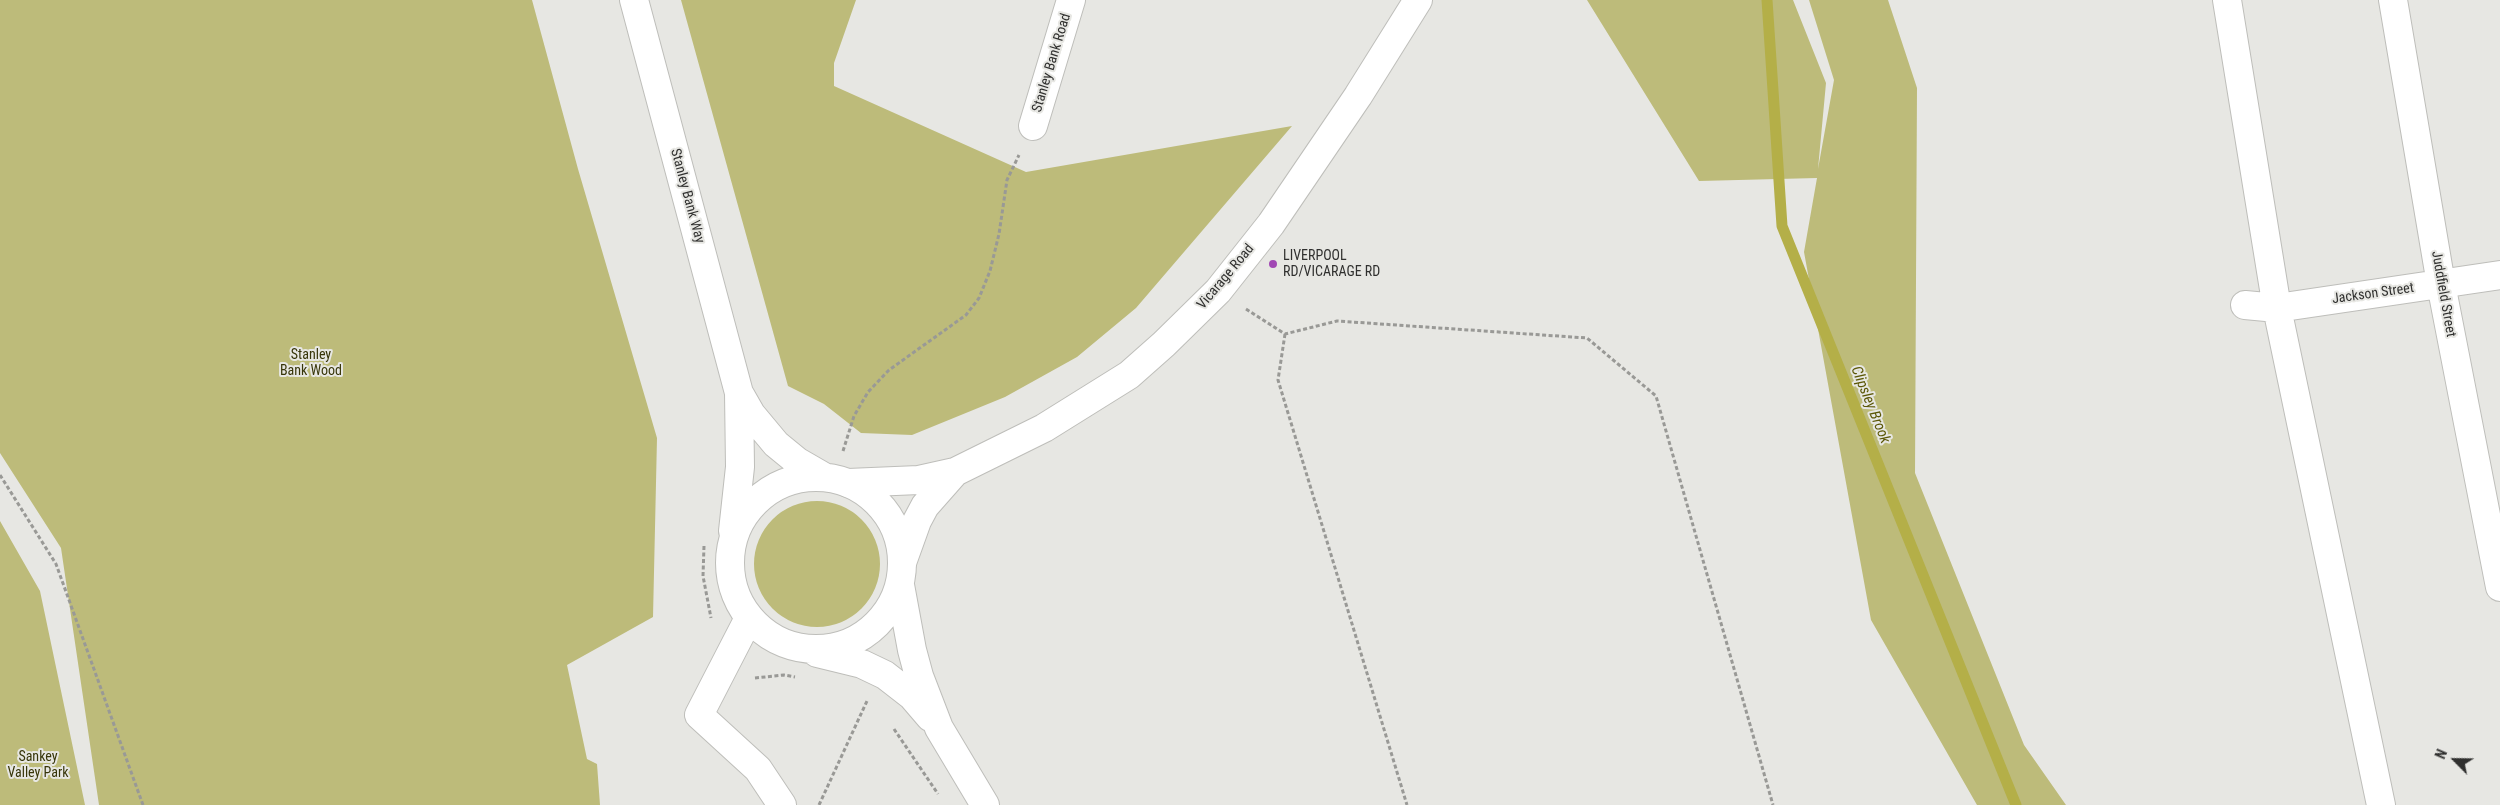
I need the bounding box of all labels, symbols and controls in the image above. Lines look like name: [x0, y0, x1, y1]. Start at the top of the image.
street label: Stanley Bank Road: [1029, 12, 1075, 114]
street label: Stanley Bank Way: [666, 147, 708, 245]
street label: Vicarage Road: [1194, 241, 1258, 313]
place label: LIVERPOOL RD/VICARAGE RD: [1283, 248, 1380, 280]
street label: Juddfield Street: [2427, 250, 2459, 338]
marker: LIVERPOOL RD/VICARAGE RD: [1267, 258, 1279, 270]
street label: Jackson Street: [2331, 280, 2415, 308]
park label: Stanley Bank Wood: [280, 347, 342, 380]
water label: Clipsley Brook: [1846, 364, 1894, 446]
north arrow: [2430, 735, 2480, 785]
text: N: [2432, 747, 2450, 761]
park label: Sankey Valley Park: [7, 749, 69, 782]

